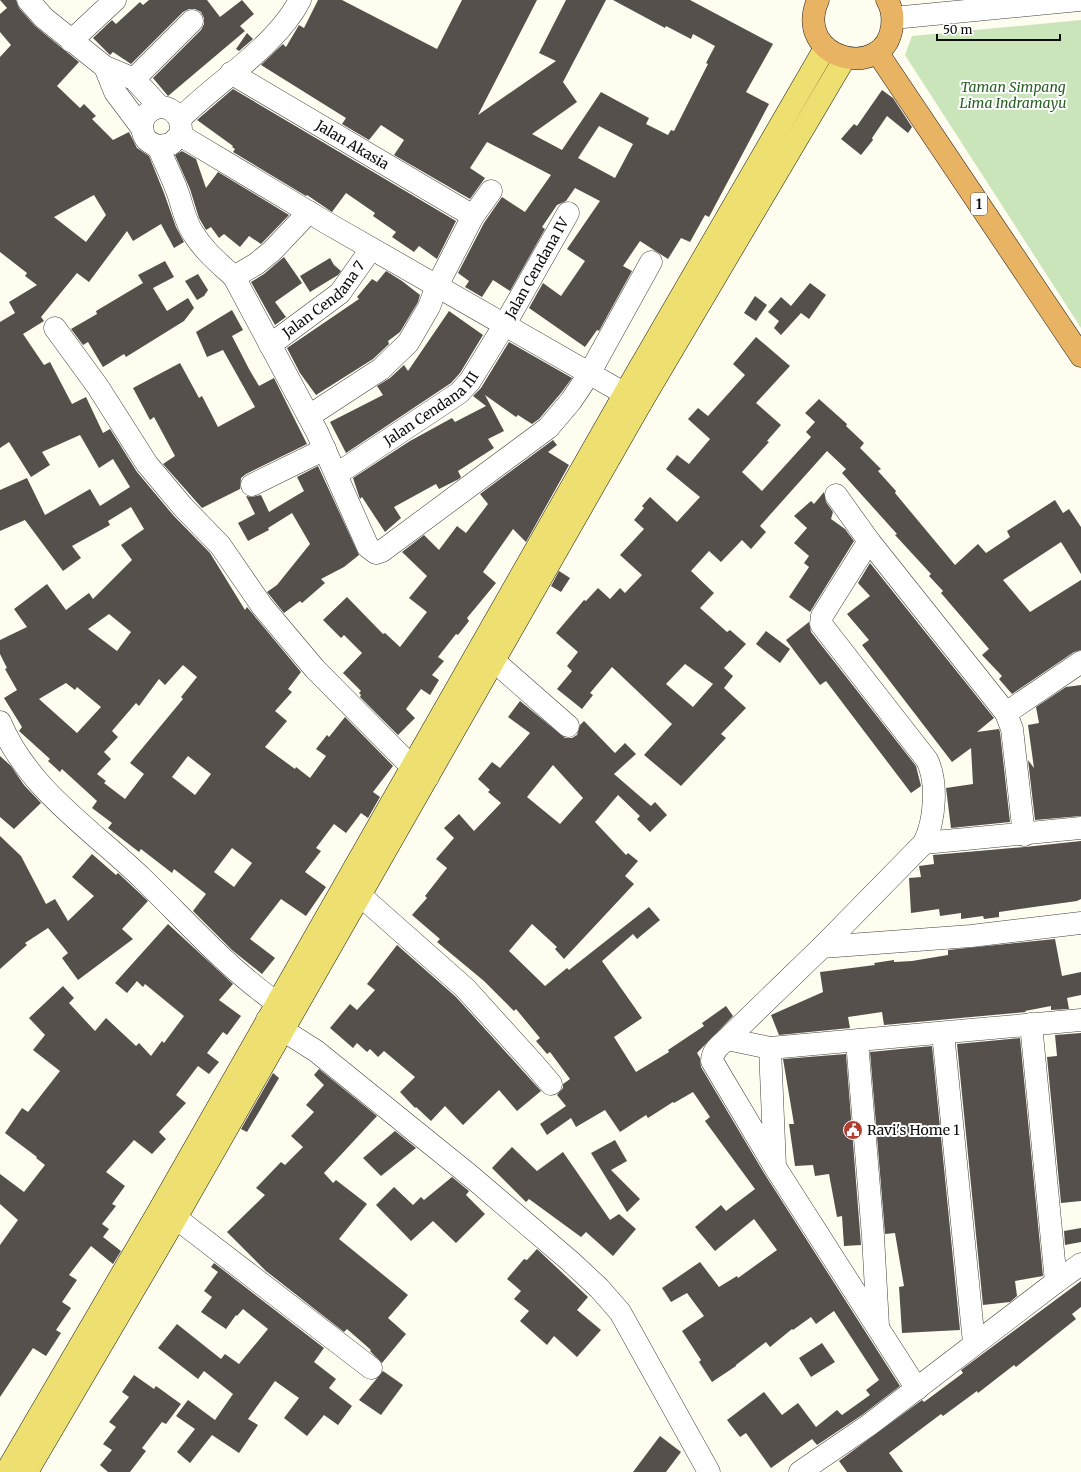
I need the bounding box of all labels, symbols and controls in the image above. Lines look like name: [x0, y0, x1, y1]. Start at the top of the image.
scale bar: [937, 16, 1060, 42]
text: 50 m: [943, 22, 972, 37]
park label: Taman Simpang Lima Indramayu: [960, 78, 1066, 112]
street label: Jalan Akasia: [312, 116, 393, 174]
road number: 1: [971, 193, 987, 215]
street label: Jalan Cendana IV: [500, 214, 573, 323]
street label: Jalan Cendana 7: [278, 257, 369, 342]
street label: Jalan Cendana III: [379, 368, 483, 450]
public building icon: Ravi's Home 1: [842, 1119, 864, 1141]
place label: Ravi's Home 1: [867, 1121, 960, 1139]

